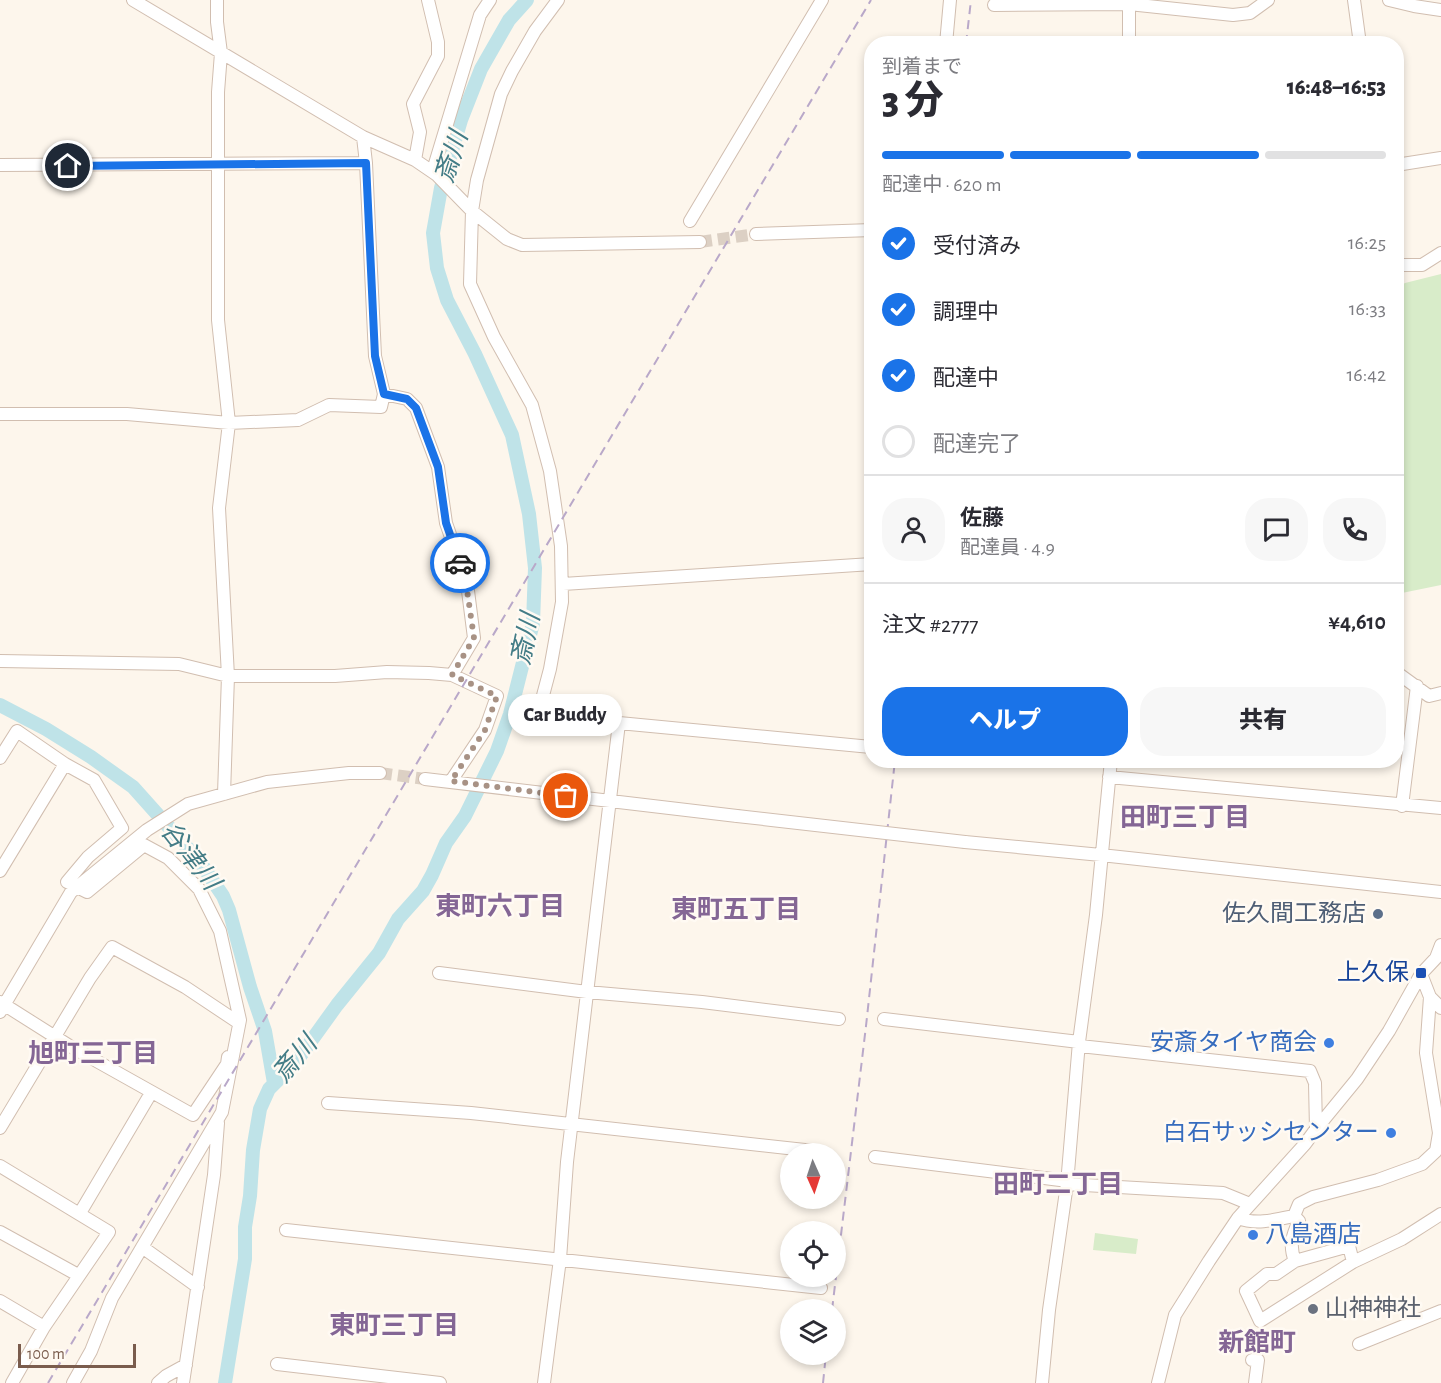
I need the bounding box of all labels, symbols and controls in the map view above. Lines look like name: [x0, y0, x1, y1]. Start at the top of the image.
text: 到着まで: [882, 57, 962, 77]
text: 16:48–16:53: [1287, 76, 1386, 98]
text: 3 分: [882, 82, 944, 121]
water label: 斎川: [431, 125, 473, 186]
pin: [42, 140, 93, 191]
icon: home: [51, 149, 84, 182]
text: 配達中 · 620 m: [882, 175, 1002, 195]
icon: check: [882, 227, 915, 260]
text: 16:25: [1348, 233, 1386, 253]
text: 受付済み: [933, 235, 1021, 257]
icon: check: [882, 293, 915, 326]
text: 16:33: [1349, 299, 1386, 319]
text: 調理中: [933, 301, 999, 323]
icon: check: [882, 359, 915, 392]
text: 16:42: [1346, 365, 1386, 385]
text: 配達中: [933, 367, 999, 389]
text: 配達完了: [933, 433, 1021, 455]
button: person: [882, 498, 945, 561]
button: chat: [1245, 498, 1308, 561]
button: phone: [1323, 498, 1386, 561]
text: 佐藤: [960, 507, 1004, 529]
courier: [430, 533, 490, 593]
text: 配達員 · 4.9: [960, 538, 1055, 558]
icon: car: [444, 547, 477, 580]
water label: 斎川: [507, 608, 545, 667]
text: ¥4,610: [1328, 611, 1386, 633]
text: 注文 #2777: [882, 614, 979, 636]
button: ヘルプ: [882, 687, 1128, 756]
button: 共有: [1140, 687, 1386, 756]
callout: Car Buddy: [509, 694, 623, 736]
text: Car Buddy: [523, 705, 607, 725]
pin: [540, 770, 591, 821]
icon: bag: [549, 779, 582, 812]
district label: 田町三丁目: [1120, 805, 1250, 831]
water label: 谷津川: [156, 817, 227, 897]
district label: 東町六丁目: [435, 892, 565, 920]
district label: 東町五丁目: [671, 895, 801, 923]
place label: 佐久間工務店: [1222, 900, 1366, 926]
marker: 佐久間工務店: [1371, 907, 1385, 921]
place label: 上久保: [1337, 959, 1409, 985]
marker: 上久保: [1414, 966, 1428, 980]
water label: 斎川: [268, 1028, 324, 1087]
place label: 安斎タイヤ商会: [1150, 1029, 1317, 1055]
marker: 安斎タイヤ商会: [1322, 1036, 1336, 1050]
district label: 旭町三丁目: [28, 1039, 158, 1067]
place label: 白石サッシセンター: [1163, 1119, 1379, 1145]
marker: 白石サッシセンター: [1384, 1126, 1398, 1140]
north arrow: [780, 1143, 846, 1209]
map controls: [780, 1143, 846, 1365]
district label: 田町二丁目: [993, 1172, 1123, 1198]
button: locate: [780, 1221, 846, 1287]
place label: 八島酒店: [1265, 1221, 1361, 1247]
marker: 八島酒店: [1246, 1228, 1260, 1242]
place label: 山神神社: [1325, 1295, 1421, 1321]
button: layers: [780, 1299, 846, 1365]
marker: 山神神社: [1306, 1302, 1320, 1316]
district label: 東町三丁目: [329, 1311, 459, 1339]
district label: 新館町: [1218, 1328, 1296, 1356]
scale bar: [18, 1341, 136, 1368]
text: 100 m: [27, 1346, 65, 1362]

